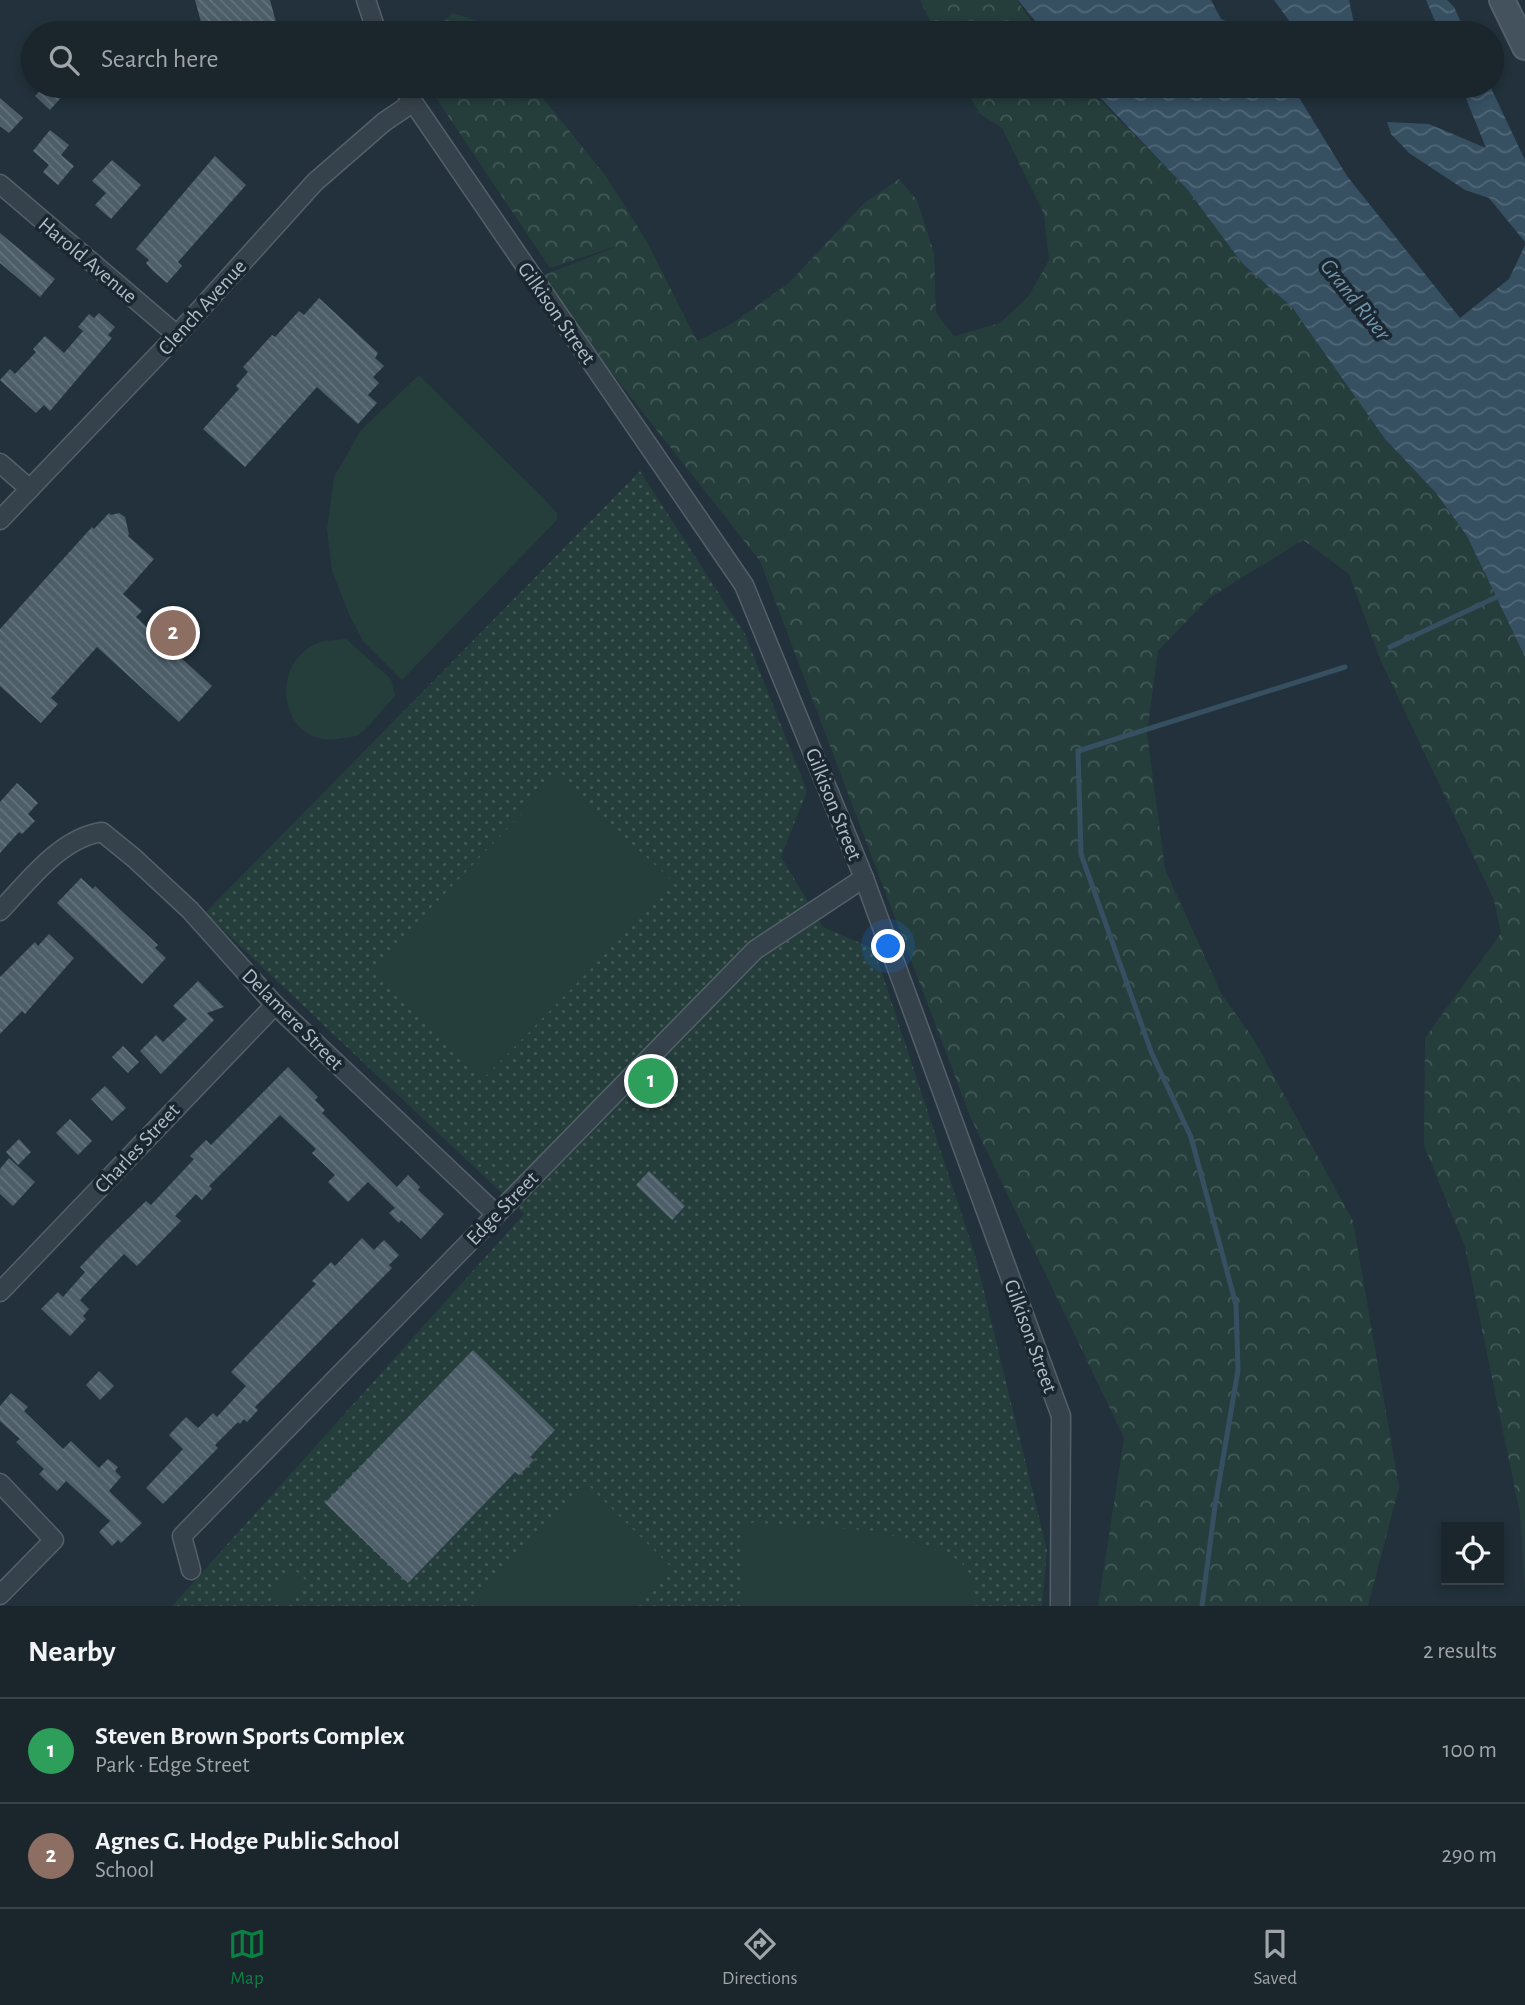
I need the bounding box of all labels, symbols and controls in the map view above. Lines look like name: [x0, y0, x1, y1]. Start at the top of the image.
search box: [21, 21, 1504, 98]
icon: search: [45, 41, 83, 79]
text: Search here: [101, 46, 219, 72]
street label: Harold Avenue: [34, 213, 141, 307]
water label: Grand River: [1315, 255, 1395, 345]
street label: Clench Avenue: [154, 256, 250, 359]
street label: Gilkison Street: [514, 258, 600, 368]
pin: 2: [150, 607, 196, 659]
street label: Gilkison Street: [801, 745, 866, 864]
your location: [871, 929, 905, 963]
street label: Delamere Street: [238, 965, 348, 1074]
pin: 1: [628, 1055, 674, 1107]
street label: Charles Street: [91, 1099, 184, 1197]
street label: Edge Street: [462, 1167, 543, 1249]
street label: Gilkison Street: [1000, 1277, 1061, 1396]
map controls: [1441, 1522, 1504, 1585]
button: locate: [1441, 1522, 1504, 1585]
text: Nearby: [28, 1637, 116, 1667]
text: 2 results: [1423, 1640, 1497, 1663]
text: Steven Brown Sports Complex: [95, 1723, 405, 1749]
text: 1: [47, 1739, 55, 1762]
text: 100 m: [1443, 1739, 1497, 1762]
text: Park · Edge Street: [95, 1754, 250, 1777]
text: Agnes G. Hodge Public School: [95, 1828, 400, 1854]
text: 2: [46, 1844, 56, 1867]
text: 290 m: [1441, 1844, 1497, 1867]
text: School: [95, 1859, 154, 1882]
tab: Map: [228, 1925, 266, 1990]
tab: Directions: [722, 1925, 798, 1990]
tab: Saved: [1254, 1925, 1297, 1990]

